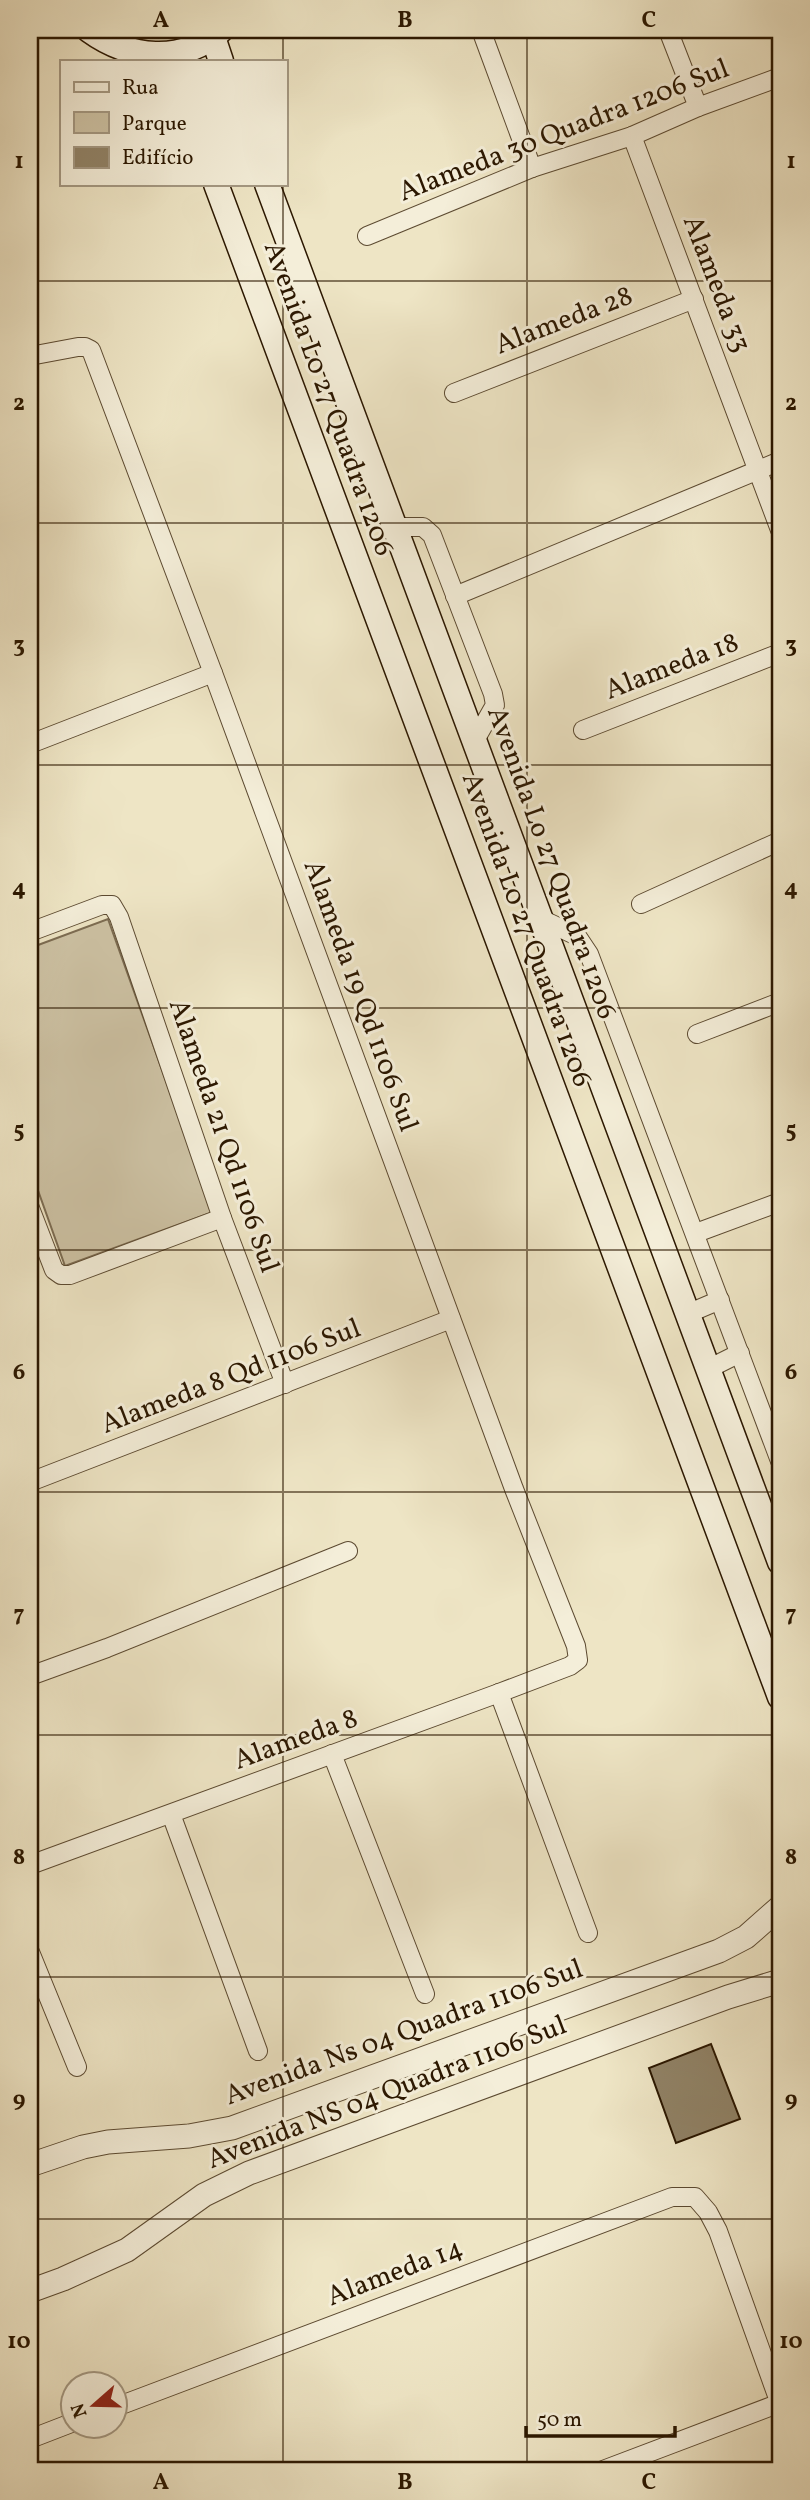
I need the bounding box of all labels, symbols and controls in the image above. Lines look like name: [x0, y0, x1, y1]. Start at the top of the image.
text: A: [153, 5, 169, 37]
text: B: [397, 5, 413, 37]
text: C: [642, 5, 656, 37]
street label: Alameda 30 Quadra 1206 Sul: [393, 50, 735, 212]
legend: [60, 60, 287, 186]
text: Rua: [122, 74, 159, 103]
text: Parque: [122, 110, 187, 139]
text: Edifício: [122, 144, 194, 173]
text: 1: [14, 146, 24, 178]
text: 1: [786, 146, 796, 178]
street label: Alameda 33: [672, 210, 760, 358]
street label: Avenida L0 27 Quadra 1206: [253, 236, 403, 562]
street label: Alameda 28: [489, 277, 639, 365]
text: 2: [13, 388, 25, 420]
text: 2: [785, 388, 797, 420]
street label: Alameda 18: [599, 624, 745, 710]
text: 3: [13, 630, 25, 662]
text: 3: [785, 630, 797, 662]
street label: Avenida Lo 27 Quadra 1206: [476, 701, 626, 1025]
street label: Avenida L0 27 Quadra 1206: [451, 767, 601, 1093]
street label: Alameda 19 Qd 1106 Sul: [293, 855, 427, 1137]
text: 4: [12, 873, 26, 905]
text: 4: [784, 873, 798, 905]
street label: Alameda 21 Qd 1106 Sul: [158, 994, 288, 1278]
text: 5: [13, 1115, 25, 1147]
text: 5: [785, 1115, 797, 1147]
street label: Alameda 8 Qd 1106 Sul: [95, 1309, 367, 1445]
text: 6: [13, 1357, 25, 1389]
text: 6: [785, 1357, 797, 1389]
text: 7: [14, 1599, 25, 1631]
text: 7: [786, 1599, 797, 1631]
street label: Alameda 8: [228, 1700, 364, 1780]
text: 8: [13, 1842, 25, 1874]
text: 8: [785, 1842, 797, 1874]
street label: Avenida Ns 04 Quadra 1106 Sul: [219, 1950, 589, 2116]
street label: Avenida NS 04 Quadra 1106 Sul: [202, 2006, 572, 2180]
text: 9: [13, 2084, 25, 2116]
text: 9: [785, 2084, 797, 2116]
street label: Alameda 14: [321, 2229, 469, 2317]
text: 10: [7, 2326, 31, 2358]
text: 10: [779, 2326, 803, 2358]
north arrow: [60, 2370, 130, 2440]
scale bar: [526, 2395, 675, 2439]
text: N: [65, 2399, 94, 2421]
text: 50 m: [537, 2406, 582, 2435]
text: A: [153, 2467, 169, 2499]
text: B: [397, 2467, 413, 2499]
text: C: [642, 2467, 656, 2499]

